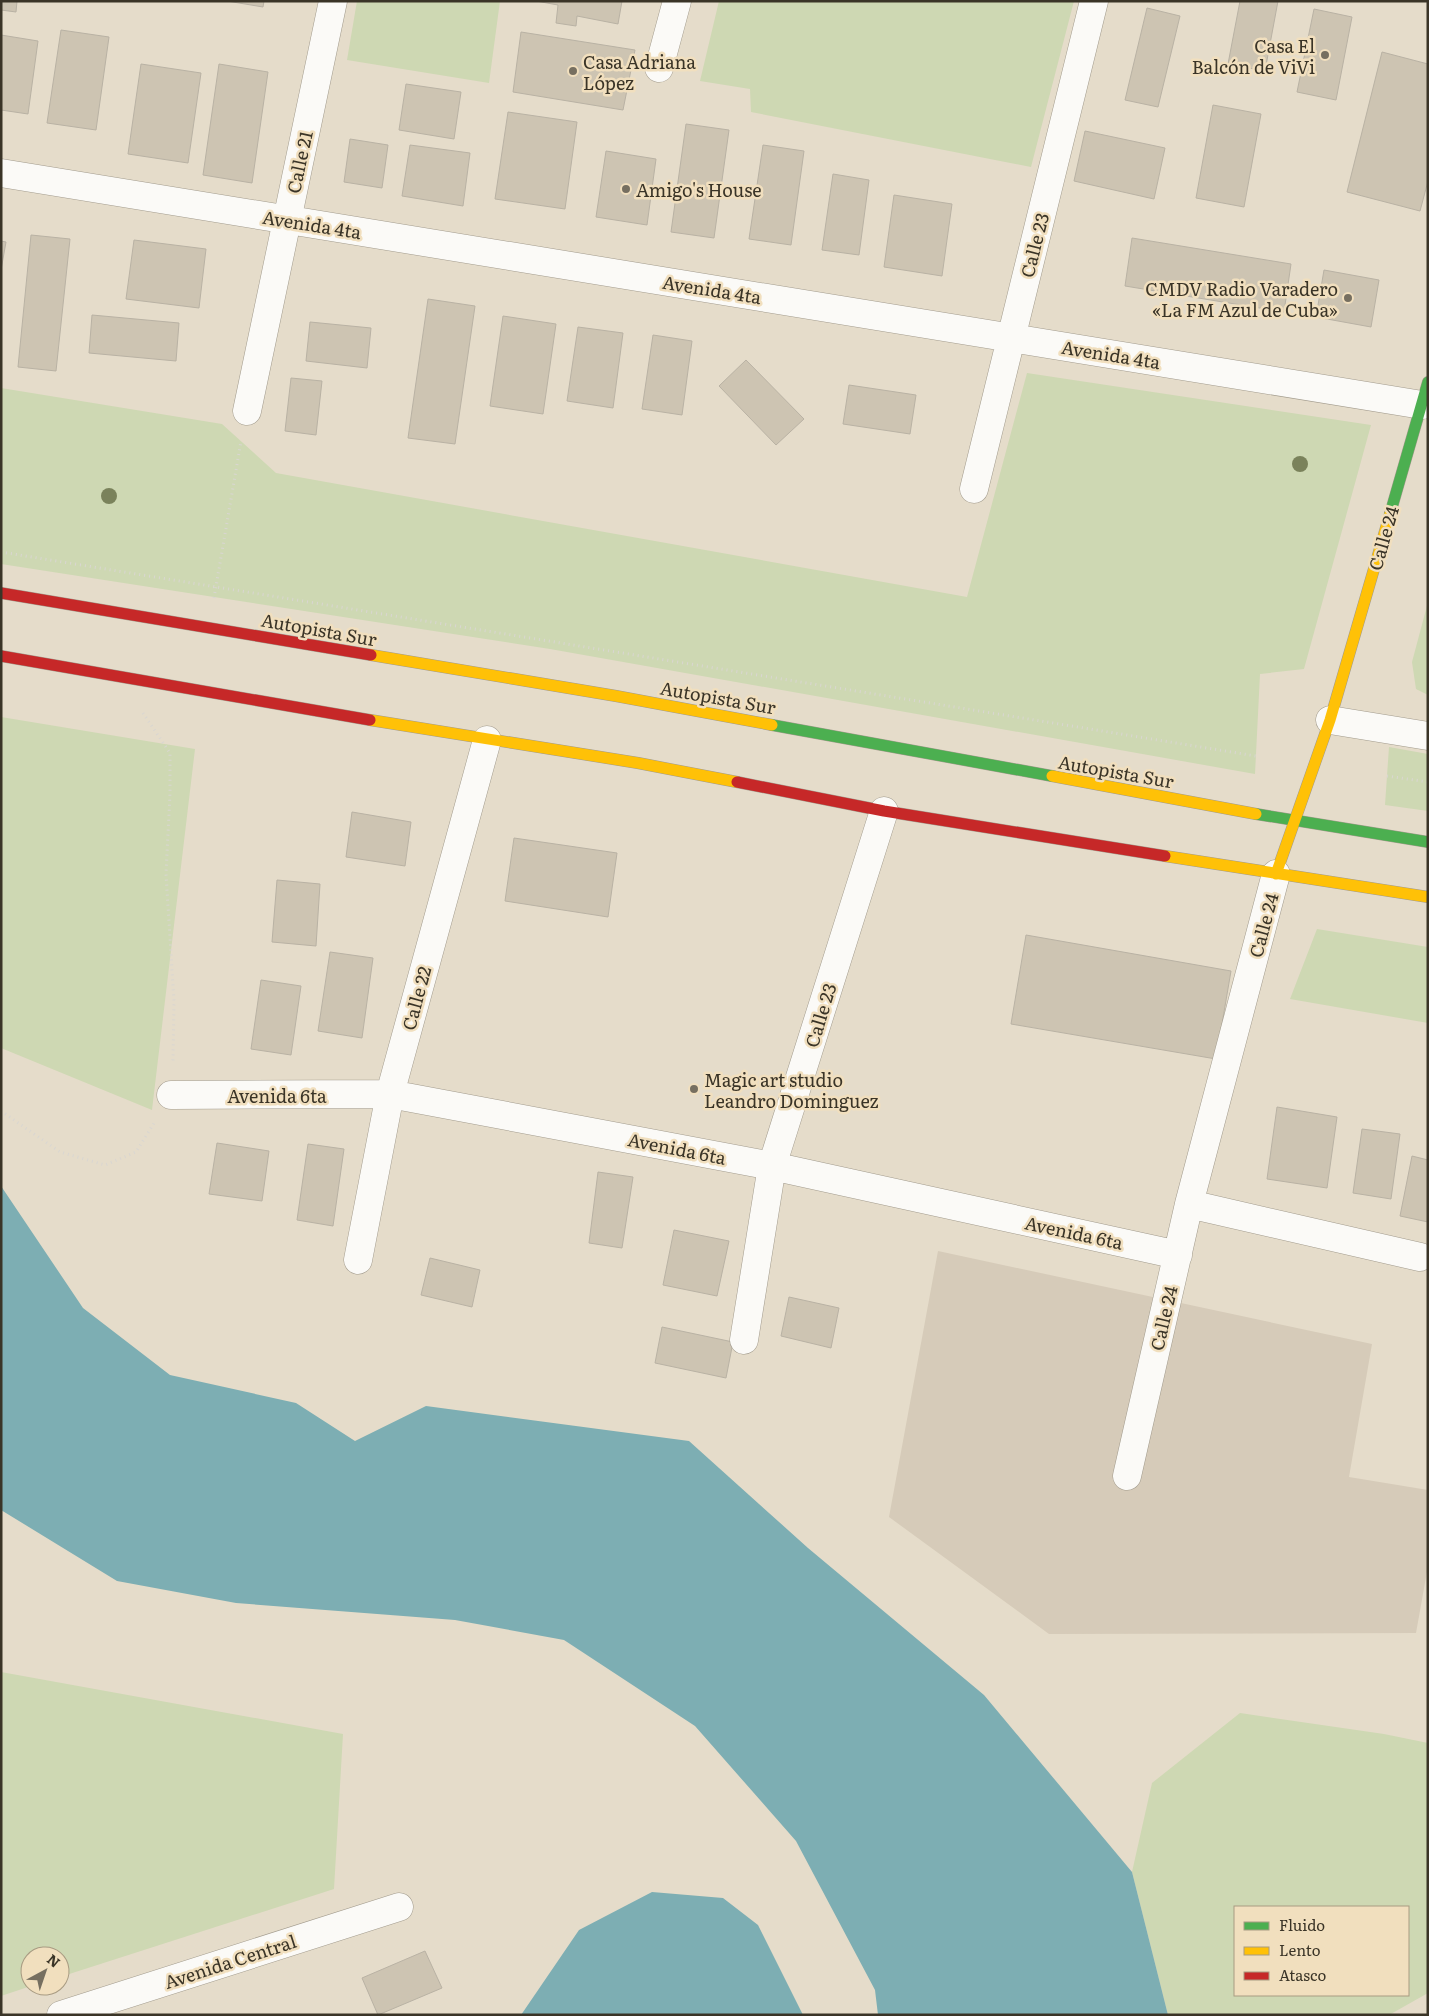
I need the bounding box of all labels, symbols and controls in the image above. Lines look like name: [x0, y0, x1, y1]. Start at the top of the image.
place label: Casa El Balcón de ViVi: [1192, 32, 1315, 80]
place label: Casa Adriana López: [583, 48, 696, 96]
marker: Casa El Balcón de ViVi: [1319, 49, 1331, 61]
marker: Casa Adriana López: [567, 65, 579, 77]
street label: Calle 21: [279, 128, 319, 196]
place label: Amigo's House: [636, 176, 762, 203]
marker: Amigo's House: [620, 183, 632, 195]
street label: Avenida 4ta: [261, 203, 364, 245]
street label: Calle 23: [1013, 210, 1055, 280]
street label: Avenida 4ta: [661, 268, 764, 310]
place label: CMDV Radio Varadero «La FM Azul de Cuba»: [1145, 275, 1338, 323]
marker: CMDV Radio Varadero «La FM Azul de Cuba»: [1342, 292, 1354, 304]
street label: Avenida 4ta: [1060, 333, 1163, 375]
street label: Calle 24: [1361, 503, 1405, 573]
street label: Autopista Sur: [259, 606, 379, 653]
street label: Autopista Sur: [658, 674, 778, 721]
street label: Autopista Sur: [1056, 748, 1176, 795]
street label: Calle 24: [1241, 890, 1285, 960]
street label: Calle 22: [395, 963, 437, 1033]
street label: Calle 23: [797, 980, 843, 1050]
place label: Magic art studio Leandro Dominguez: [704, 1066, 879, 1114]
street label: Avenida 6ta: [227, 1082, 327, 1109]
marker: Magic art studio Leandro Dominguez: [688, 1083, 700, 1095]
street label: Avenida 6ta: [626, 1125, 729, 1171]
street label: Avenida 6ta: [1022, 1208, 1126, 1256]
street label: Calle 24: [1142, 1283, 1184, 1353]
legend: [1234, 1906, 1409, 1996]
text: Fluido: [1279, 1913, 1325, 1936]
street label: Avenida Central: [160, 1927, 300, 1995]
text: Lento: [1279, 1938, 1321, 1961]
north arrow: [20, 1946, 70, 1996]
text: N: [43, 1949, 65, 1972]
text: Atasco: [1279, 1963, 1326, 1986]

